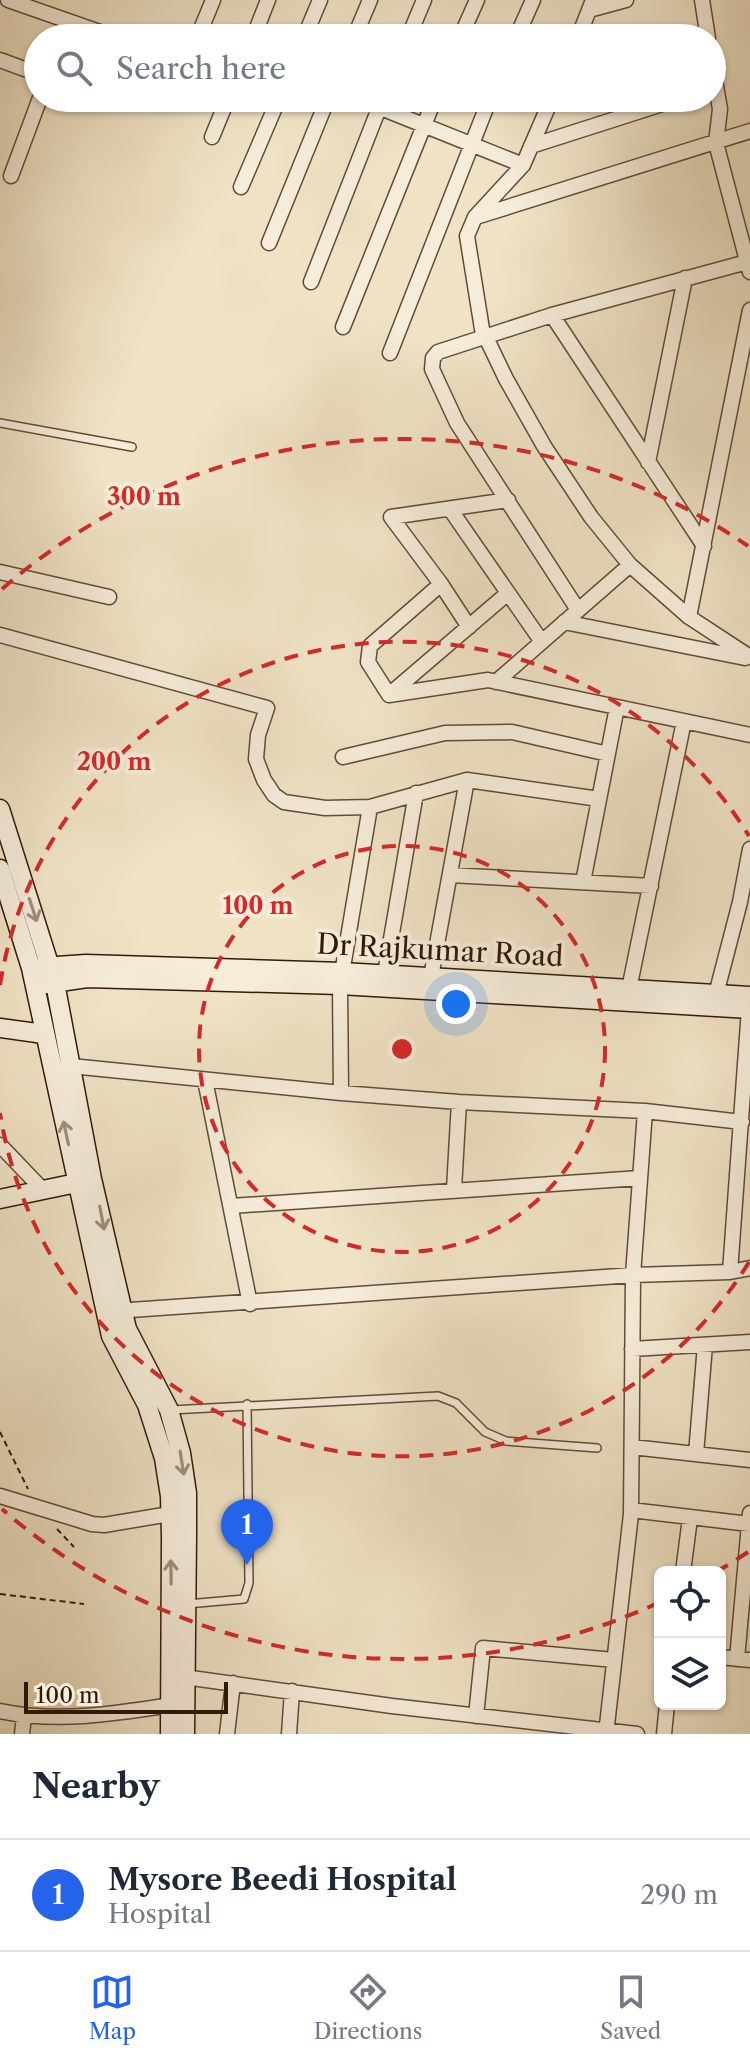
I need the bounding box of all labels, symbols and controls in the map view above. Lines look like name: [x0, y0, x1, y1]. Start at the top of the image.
search box: [24, 24, 726, 112]
icon: search: [52, 46, 96, 90]
text: Search here: [116, 50, 286, 87]
text: 300 m: [107, 482, 181, 511]
text: 200 m: [77, 747, 151, 776]
text: 100 m: [222, 891, 294, 920]
one-way arrow: [26, 897, 41, 922]
street label: Dr Rajkumar Road: [316, 927, 564, 973]
your location: [436, 984, 476, 1024]
centre of rings: [388, 1035, 416, 1063]
one-way arrow: [58, 1121, 73, 1147]
one-way arrow: [95, 1204, 110, 1230]
one-way arrow: [175, 1449, 190, 1475]
pin: 1: [221, 1499, 273, 1565]
one-way arrow: [163, 1559, 179, 1586]
map controls: [654, 1566, 726, 1710]
button: locate: [654, 1566, 726, 1638]
button: layers: [654, 1638, 726, 1710]
scale bar: [24, 1678, 228, 1714]
text: 100 m: [36, 1682, 99, 1709]
text: Nearby: [32, 1765, 160, 1807]
text: Mysore Beedi Hospital: [108, 1861, 457, 1898]
text: 1: [52, 1879, 64, 1911]
text: 290 m: [640, 1879, 718, 1911]
text: Hospital: [108, 1898, 212, 1930]
tab: Map: [89, 1970, 136, 2045]
tab: Directions: [314, 1970, 422, 2045]
tab: Saved: [600, 1970, 661, 2045]

